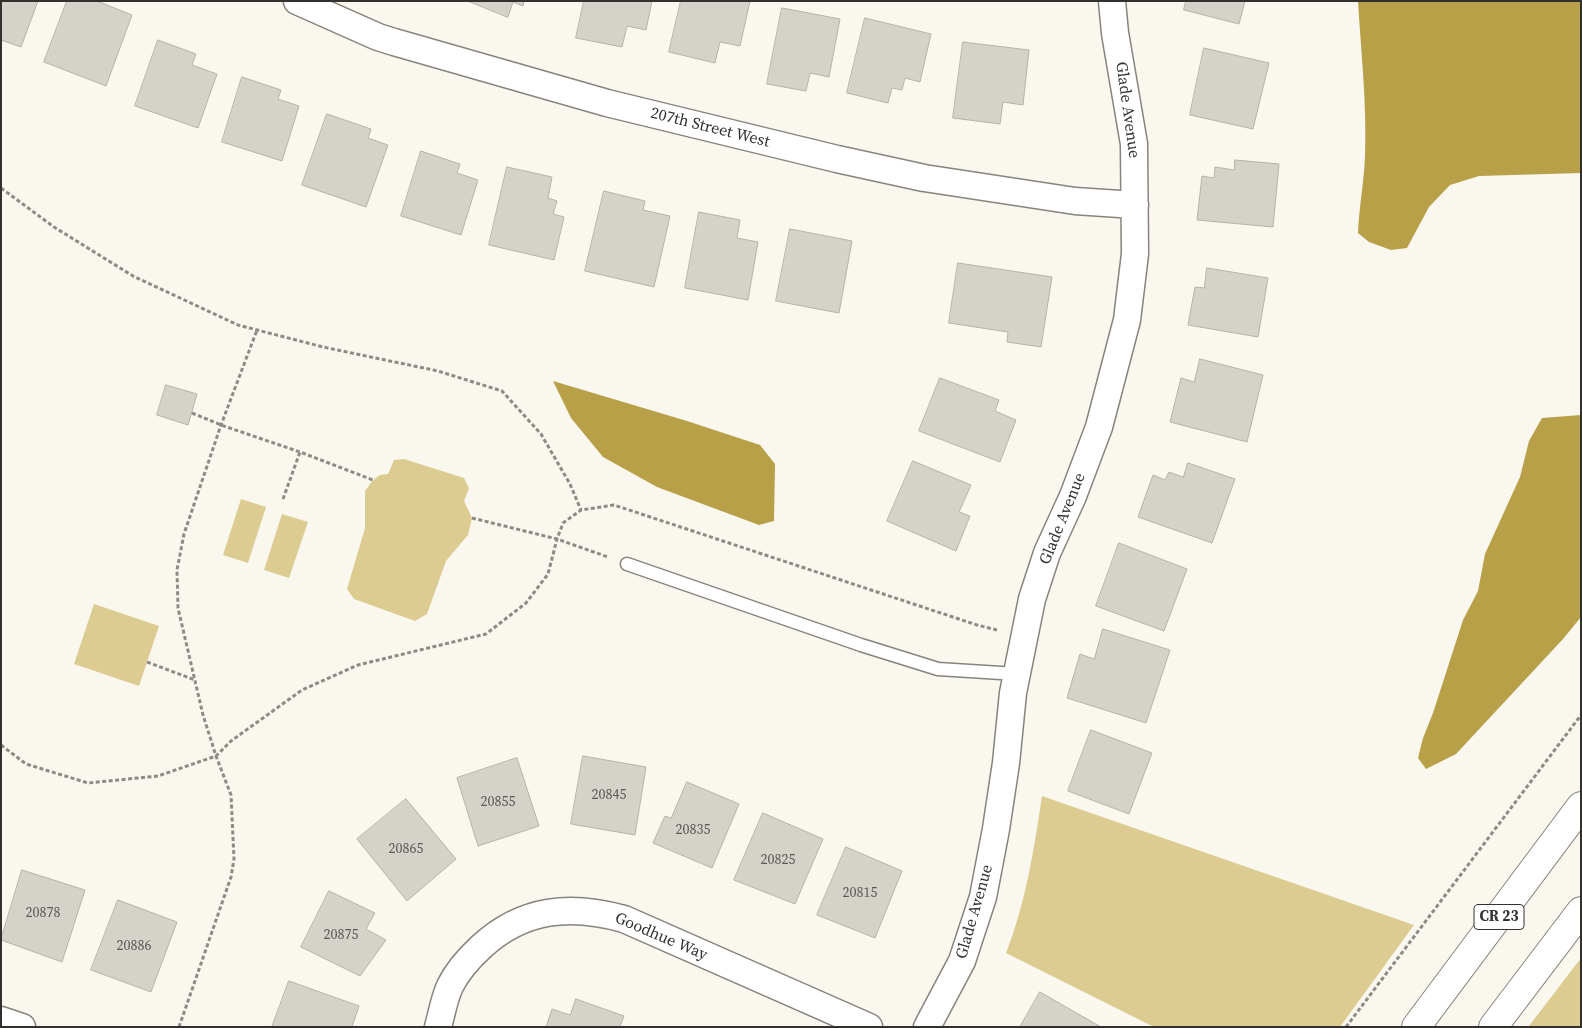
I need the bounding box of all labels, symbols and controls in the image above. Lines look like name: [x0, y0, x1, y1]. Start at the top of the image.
street label: Glade Avenue: [1111, 61, 1143, 159]
street label: 207th Street West: [648, 104, 772, 152]
street label: Glade Avenue: [1036, 470, 1090, 568]
house number: 20845: [592, 787, 626, 803]
house number: 20855: [481, 794, 515, 810]
house number: 20835: [676, 822, 710, 838]
house number: 20865: [389, 841, 423, 857]
house number: 20825: [761, 852, 795, 868]
street label: Glade Avenue: [952, 863, 998, 961]
house number: 20815: [843, 885, 877, 901]
road number: CR 23: [1474, 904, 1524, 930]
house number: 20878: [26, 905, 60, 921]
street label: Goodhue Way: [612, 909, 710, 965]
house number: 20875: [324, 927, 358, 943]
house number: 20886: [117, 938, 151, 954]

